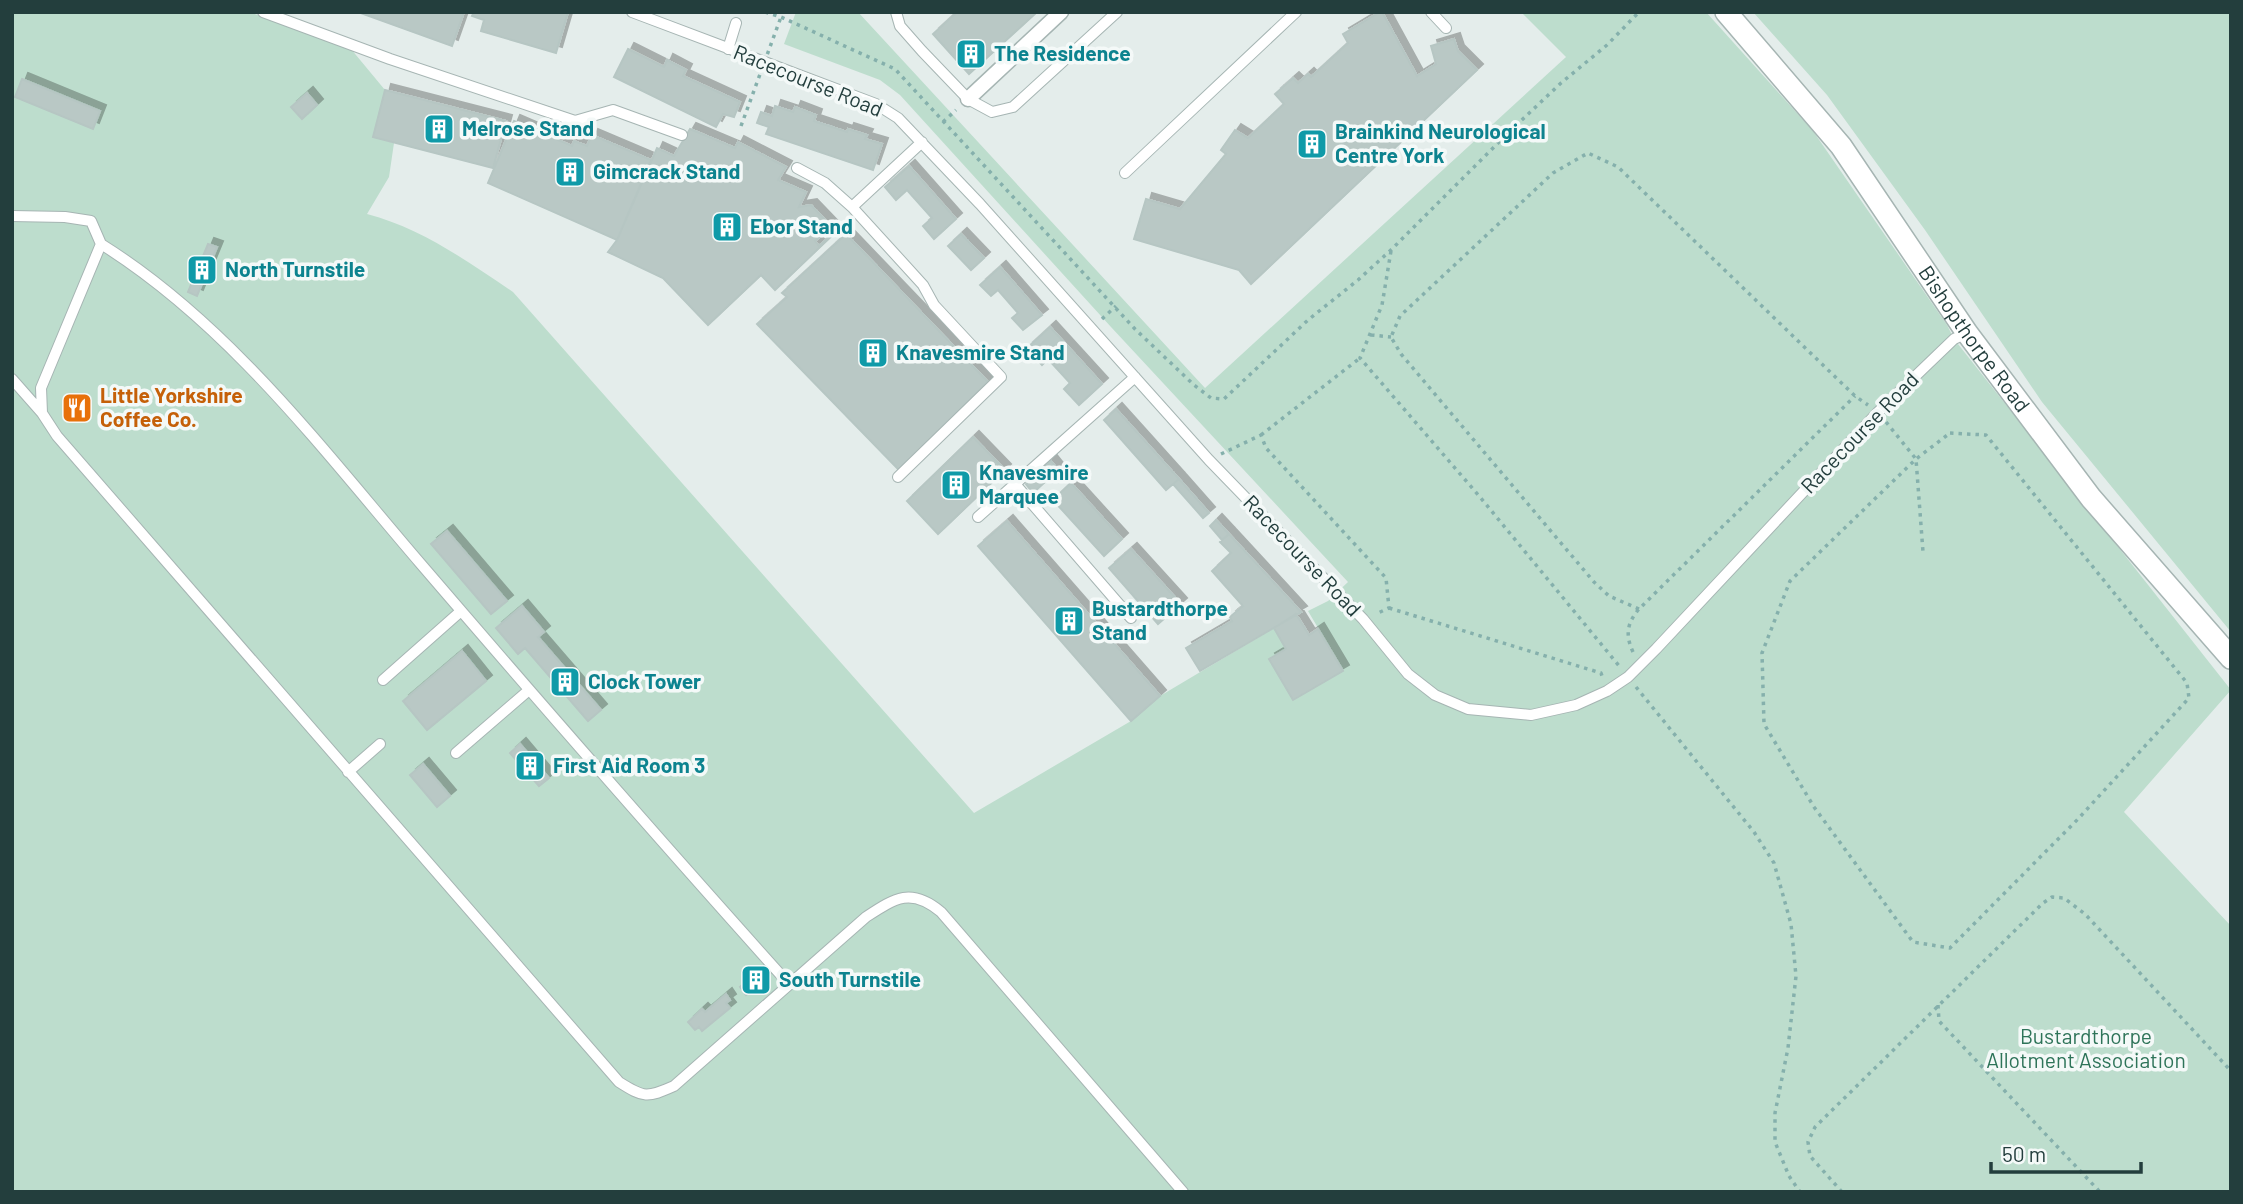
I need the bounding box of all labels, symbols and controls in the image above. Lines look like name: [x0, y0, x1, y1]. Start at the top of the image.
building icon: The Residence: [954, 37, 988, 71]
street label: Racecourse Road: [730, 38, 887, 121]
place label: The Residence: [994, 40, 1131, 65]
building icon: Melrose Stand: [422, 112, 456, 146]
place label: Melrose Stand: [462, 115, 594, 140]
place label: Brainkind Neurological Centre York: [1335, 118, 1546, 167]
building icon: Brainkind Neurological Centre York: [1295, 127, 1329, 161]
building icon: Gimcrack Stand: [553, 155, 587, 189]
place label: Gimcrack Stand: [593, 158, 741, 183]
building icon: Ebor Stand: [710, 210, 744, 244]
place label: Ebor Stand: [750, 213, 853, 238]
building icon: North Turnstile: [185, 253, 219, 287]
place label: North Turnstile: [225, 256, 365, 281]
street label: Bishopthorpe Road: [1914, 260, 2036, 416]
building icon: Knavesmire Stand: [856, 336, 890, 370]
place label: Knavesmire Stand: [896, 339, 1065, 364]
street label: Racecourse Road: [1795, 366, 1923, 498]
place label: Little Yorkshire Coffee Co.: [100, 382, 243, 431]
restaurant icon: Little Yorkshire Coffee Co.: [60, 391, 94, 425]
place label: Knavesmire Marquee: [979, 459, 1089, 508]
building icon: Knavesmire Marquee: [939, 468, 973, 502]
street label: Racecourse Road: [1239, 489, 1367, 621]
place label: Bustardthorpe Stand: [1092, 595, 1228, 644]
building icon: Bustardthorpe Stand: [1052, 604, 1086, 638]
building icon: Clock Tower: [548, 665, 582, 699]
place label: Clock Tower: [588, 668, 701, 693]
building icon: First Aid Room 3: [513, 749, 547, 783]
place label: First Aid Room 3: [553, 752, 705, 777]
building icon: South Turnstile: [739, 963, 773, 997]
place label: South Turnstile: [779, 966, 921, 991]
park label: Bustardthorpe Allotment Association: [1986, 1023, 2186, 1072]
scale bar: [1991, 1130, 2142, 1174]
text: 50 m: [2002, 1141, 2046, 1166]

